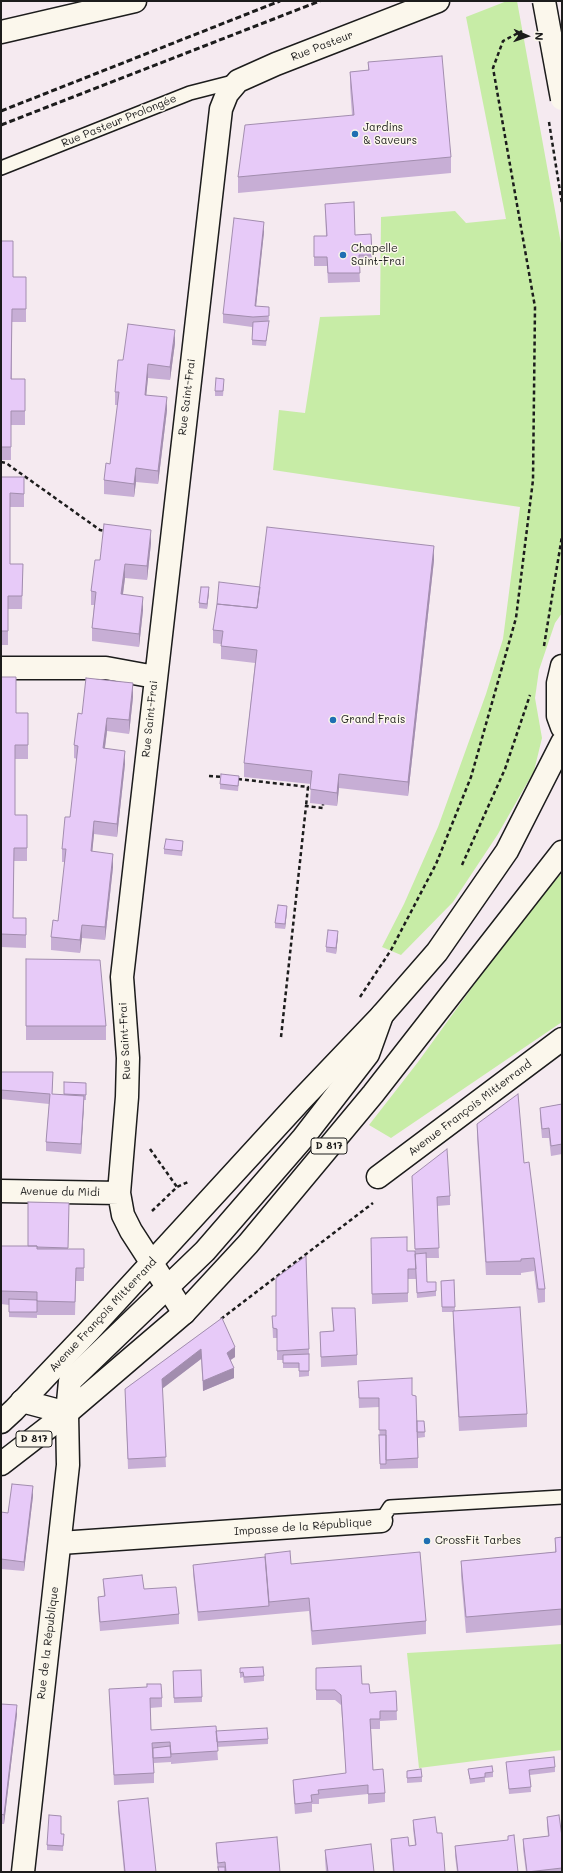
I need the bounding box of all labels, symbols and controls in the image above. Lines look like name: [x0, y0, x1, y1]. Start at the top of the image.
north arrow: [507, 16, 547, 56]
street label: Rue Pasteur: [289, 28, 355, 64]
text: N: [532, 32, 547, 41]
street label: Rue Pasteur Prolongée: [59, 92, 179, 150]
place label: Jardins & Saveurs: [363, 121, 417, 147]
marker: Jardins & Saveurs: [350, 129, 360, 139]
place label: Chapelle Saint-Frai: [351, 242, 405, 268]
marker: Chapelle Saint-Frai: [338, 250, 348, 260]
street label: Rue Saint-Frai: [176, 358, 198, 436]
street label: Rue Saint-Frai: [139, 680, 161, 758]
place label: Grand Frais: [341, 713, 405, 727]
marker: Grand Frais: [328, 715, 338, 725]
street label: Rue Saint-Frai: [116, 1002, 134, 1080]
street label: Avenue François Mitterrand: [406, 1057, 534, 1159]
road number: D 817: [311, 1138, 347, 1154]
street label: Avenue du Midi: [20, 1185, 100, 1199]
street label: Avenue François Mitterrand: [47, 1255, 159, 1375]
road number: D 817: [16, 1431, 52, 1447]
street label: Impasse de la République: [234, 1516, 372, 1538]
place label: CrossFit Tarbes: [435, 1534, 521, 1548]
marker: CrossFit Tarbes: [422, 1536, 432, 1546]
street label: Rue de la République: [35, 1586, 61, 1700]

